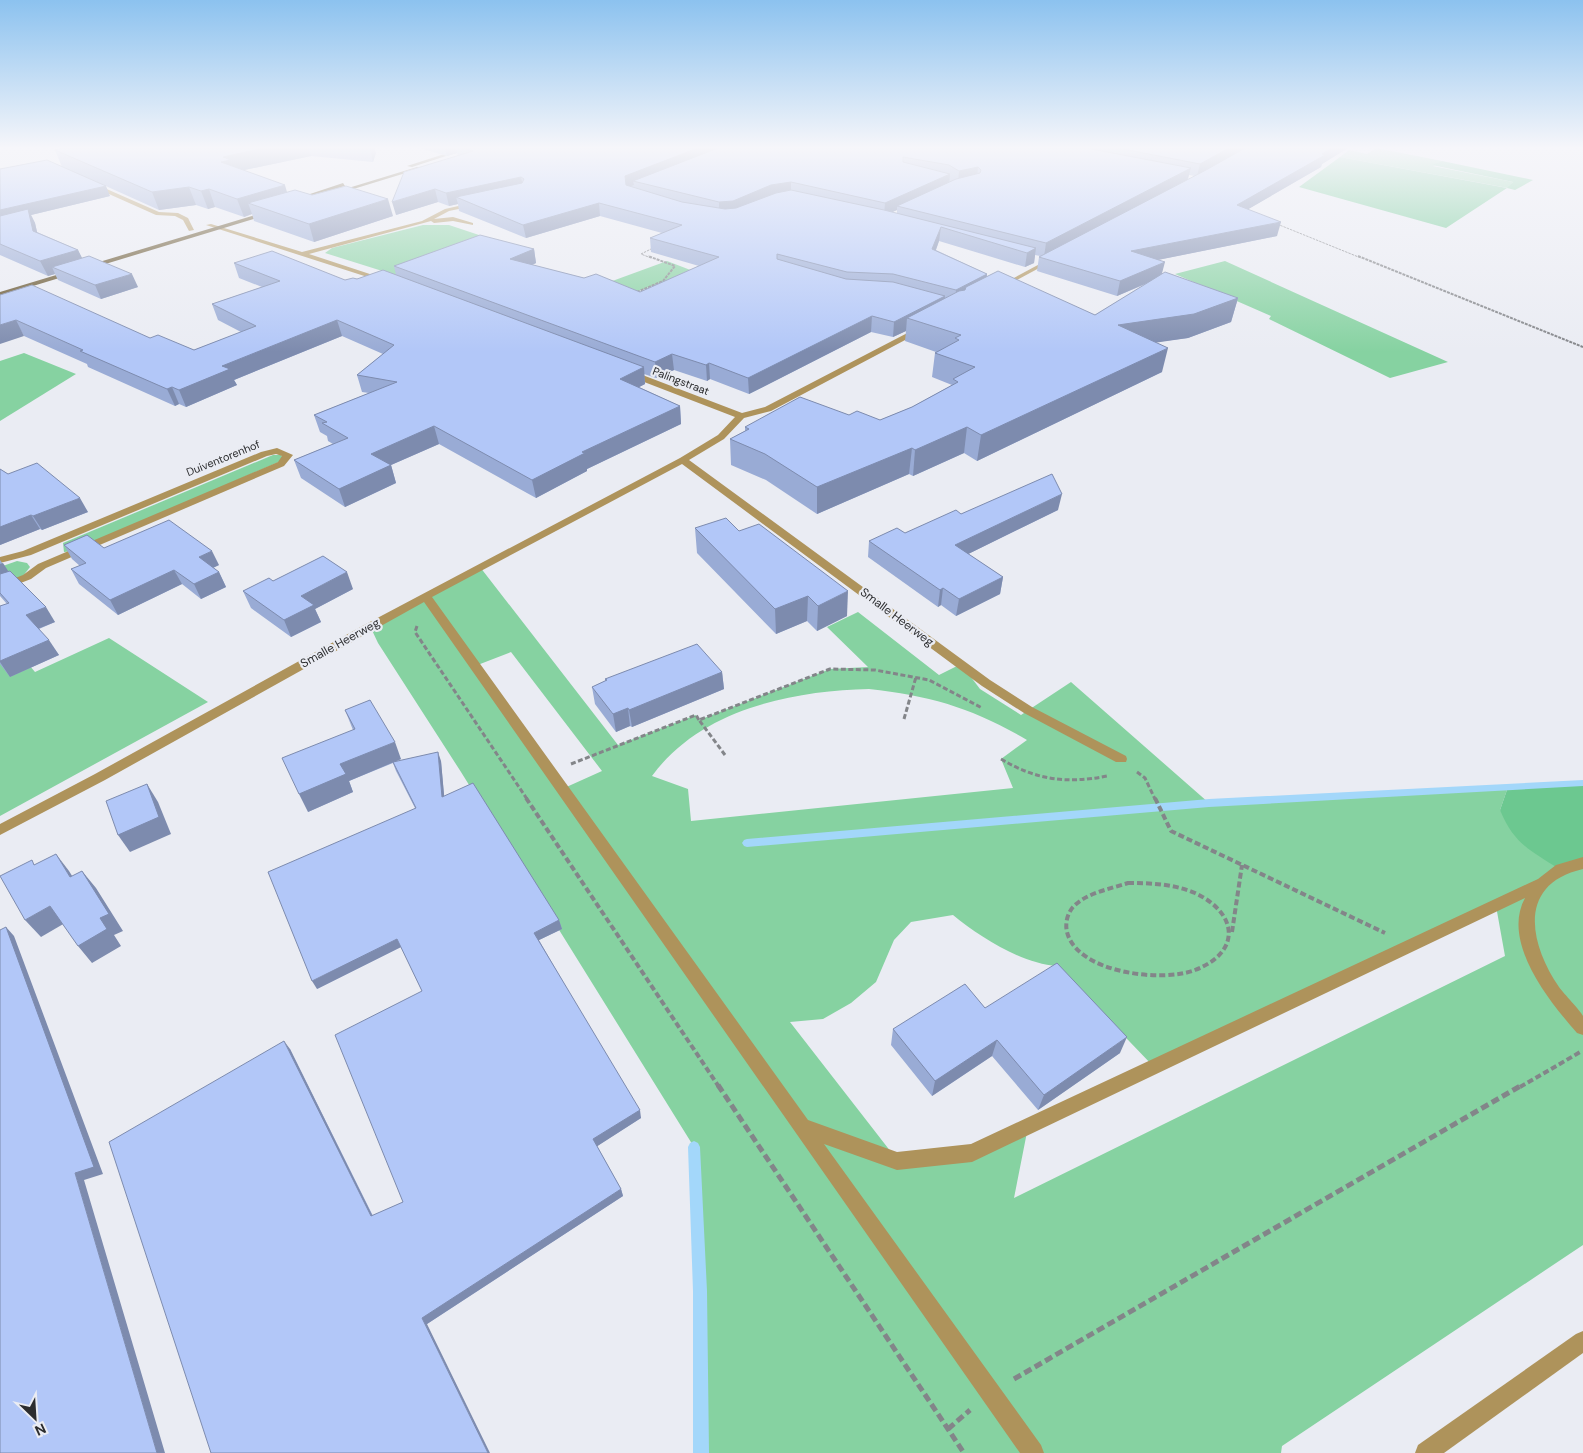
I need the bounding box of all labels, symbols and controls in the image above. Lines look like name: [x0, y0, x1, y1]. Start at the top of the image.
street label: Palingstraat: [651, 364, 711, 398]
street label: Duiventorenhof: [184, 437, 262, 479]
street label: Smalle Heerweg: [857, 584, 937, 650]
street label: Smalle Heerweg: [298, 614, 383, 671]
north arrow: [10, 1393, 60, 1443]
text: N: [32, 1419, 49, 1440]

